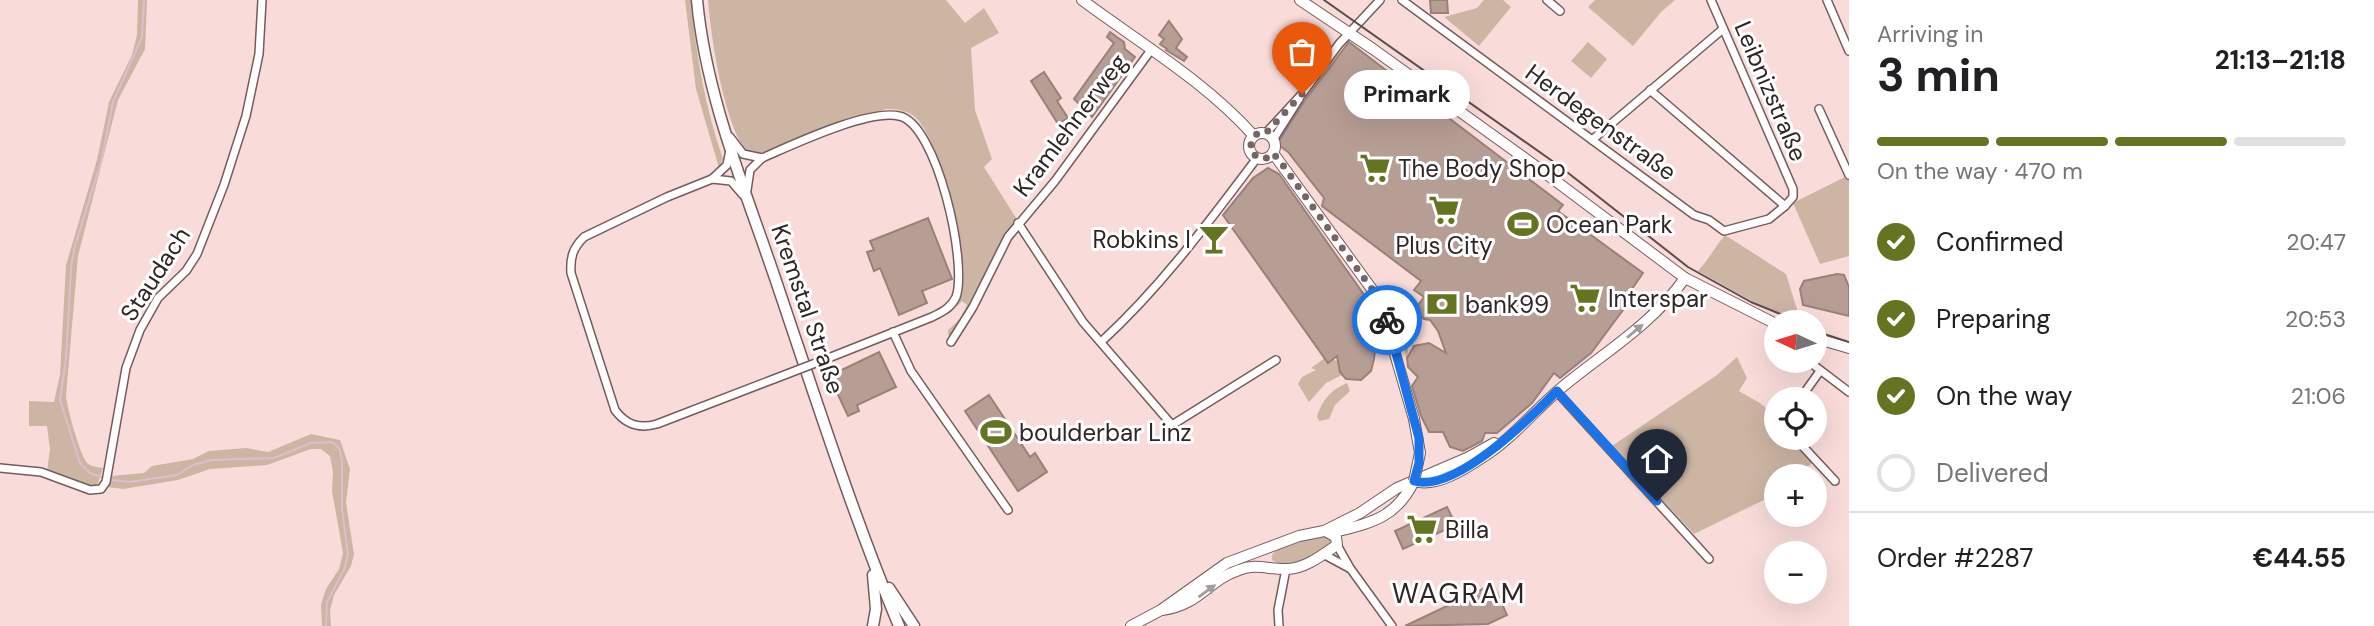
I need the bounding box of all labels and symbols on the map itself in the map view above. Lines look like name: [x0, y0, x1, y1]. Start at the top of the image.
street label: Leibnizstraße: [1728, 16, 1814, 166]
pin: [1272, 22, 1332, 94]
street label: Kramlehnerweg: [1006, 47, 1134, 203]
street label: Herdegenstraße: [1519, 57, 1683, 187]
callout: Primark: [1344, 70, 1470, 119]
supermarket icon: The Body Shop: [1358, 151, 1392, 185]
place label: The Body Shop: [1398, 153, 1566, 184]
supermarket icon: Plus City: [1427, 193, 1461, 227]
sports icon: Ocean Park: [1506, 207, 1540, 241]
place label: Ocean Park: [1546, 209, 1673, 240]
street label: Kremstal Straße: [764, 220, 852, 398]
street label: Staudach: [113, 221, 197, 327]
bar icon: Robkins I: [1197, 222, 1231, 256]
place label: Robkins I: [1093, 224, 1191, 255]
place label: Plus City: [1395, 230, 1493, 261]
supermarket icon: Interspar: [1568, 281, 1602, 315]
place label: Interspar: [1608, 283, 1708, 314]
courier: [1352, 285, 1422, 355]
bank icon: bank99: [1425, 287, 1459, 321]
place label: bank99: [1465, 289, 1549, 320]
north arrow: [1764, 310, 1827, 373]
one-way arrow: [1626, 323, 1644, 339]
sports icon: boulderbar Linz: [979, 415, 1013, 449]
place label: boulderbar Linz: [1019, 417, 1191, 448]
pin: [1627, 429, 1687, 501]
supermarket icon: Billa: [1405, 512, 1439, 546]
place label: Billa: [1445, 514, 1489, 545]
district label: WAGRAM: [1392, 575, 1526, 612]
one-way arrow: [1198, 583, 1216, 598]

